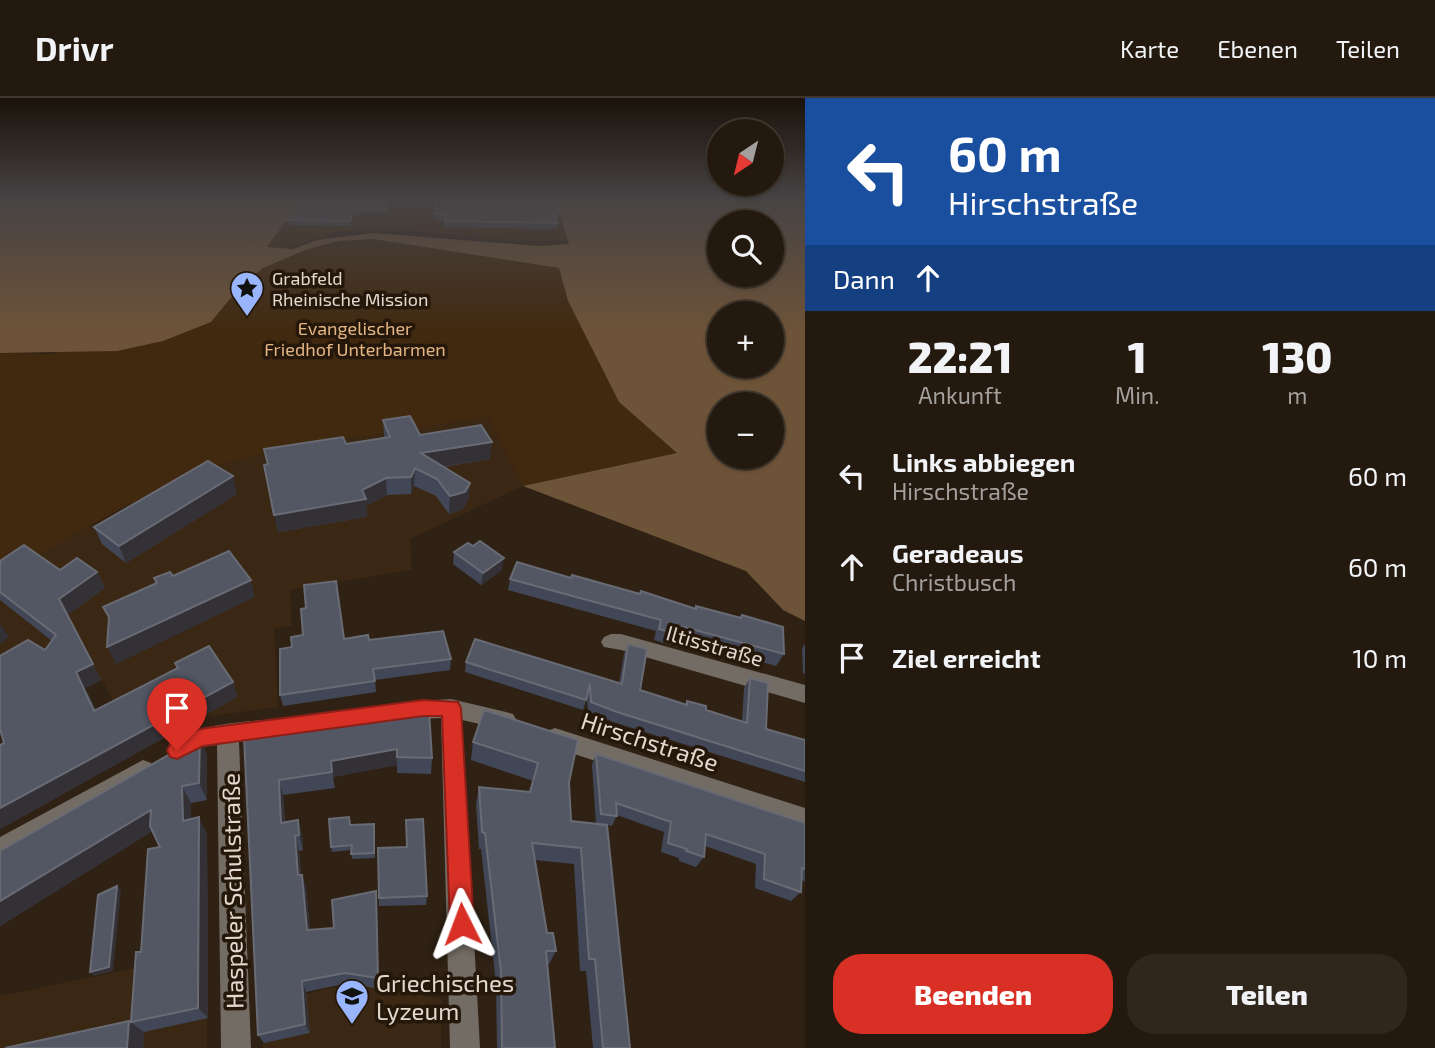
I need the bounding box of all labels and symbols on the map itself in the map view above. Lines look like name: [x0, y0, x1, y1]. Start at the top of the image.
north arrow: [707, 119, 784, 196]
place label: Grabfeld Rheinische Mission: [272, 267, 428, 310]
place icon: Grabfeld Rheinische Mission: [228, 269, 266, 318]
park label: Evangelischer Friedhof Unterbarmen: [264, 317, 446, 360]
street label: Iltisstraße: [664, 619, 766, 671]
pin: [147, 678, 207, 750]
street label: Hirschstraße: [578, 705, 722, 777]
street label: Haspeler Schulstraße: [215, 773, 249, 1009]
position arrow: [425, 887, 499, 961]
place label: Griechisches Lyzeum: [376, 968, 514, 1025]
school or university icon: Griechisches Lyzeum: [333, 977, 371, 1026]

